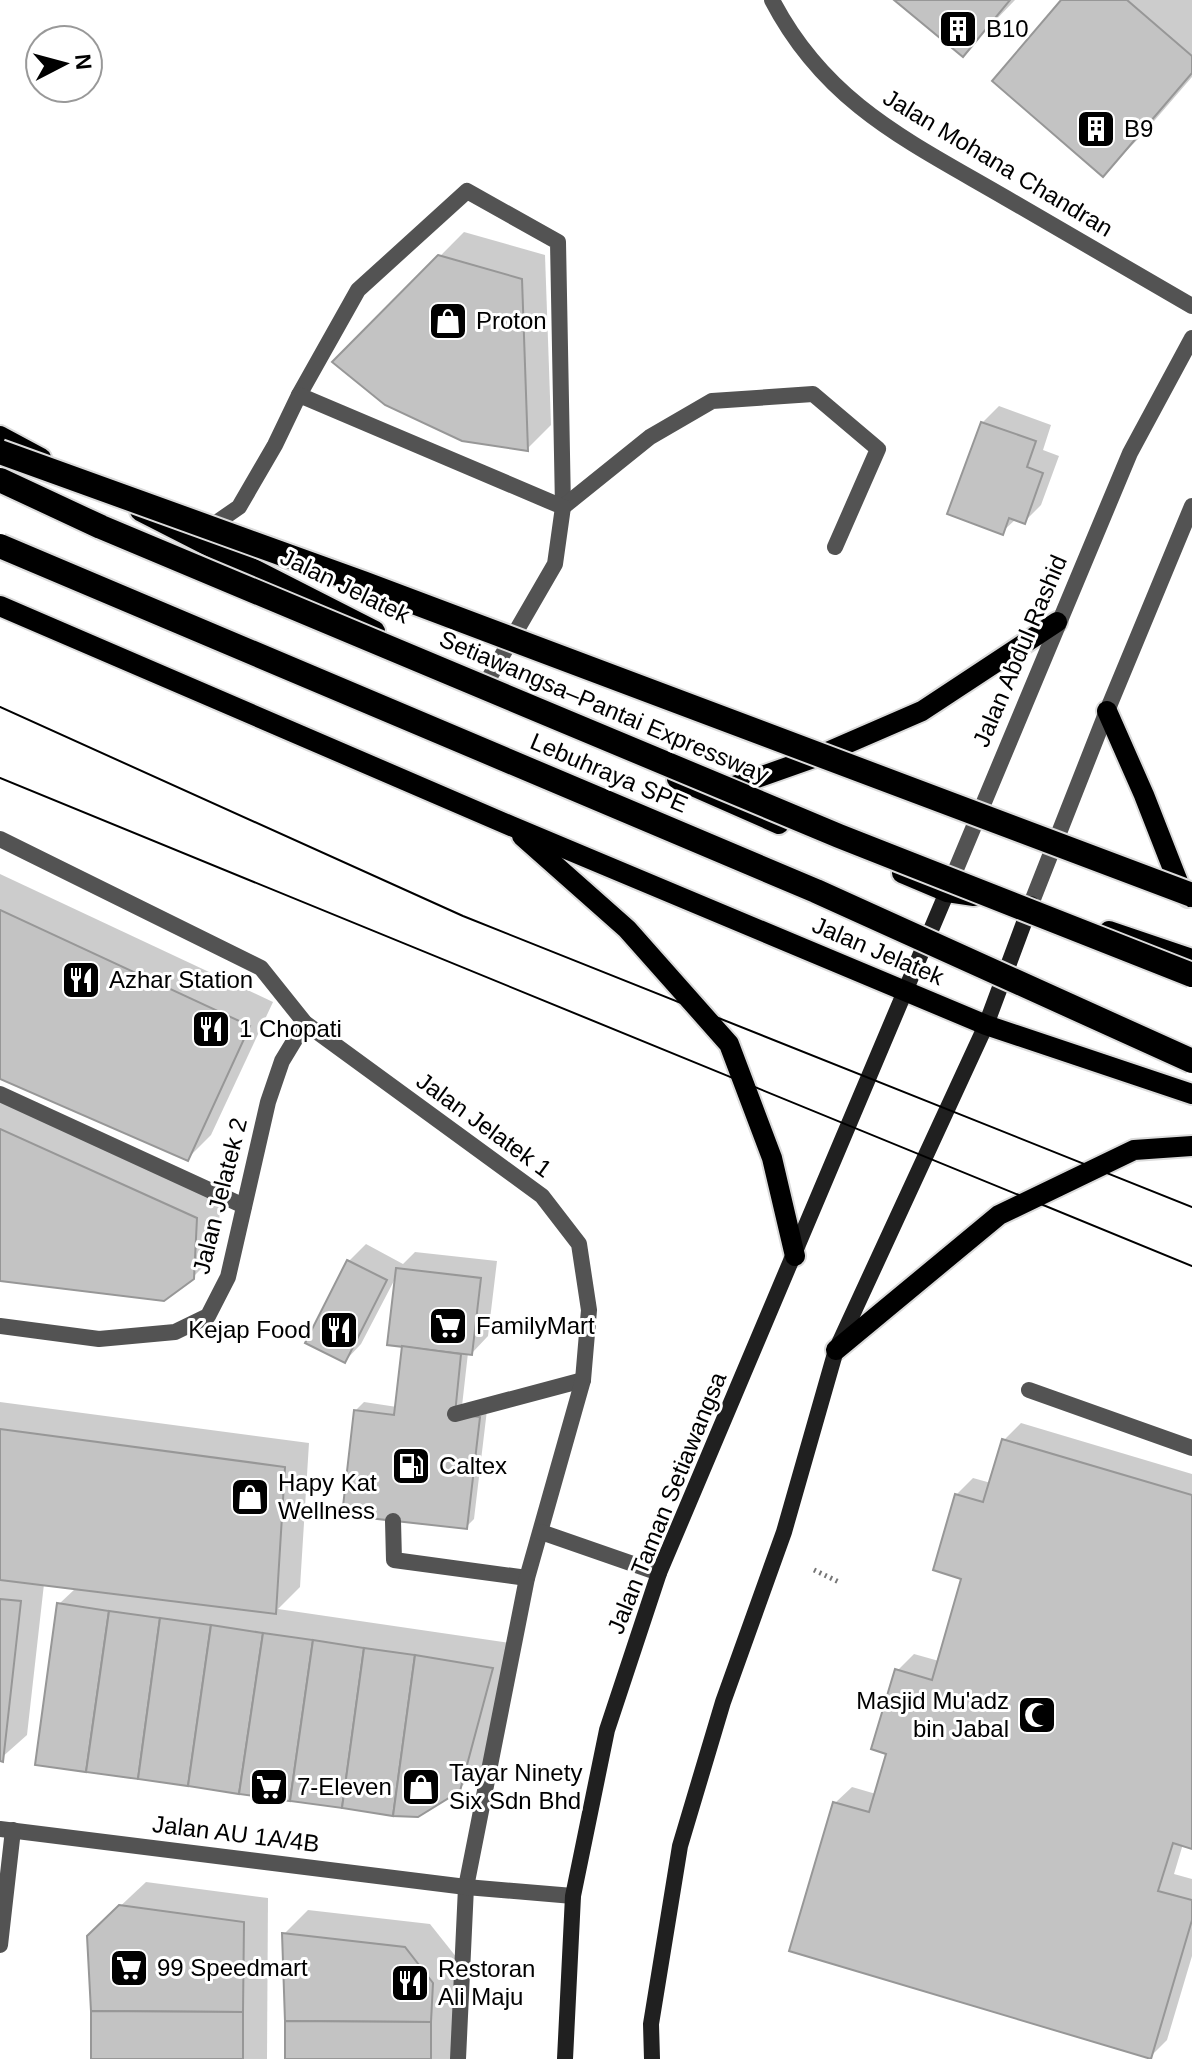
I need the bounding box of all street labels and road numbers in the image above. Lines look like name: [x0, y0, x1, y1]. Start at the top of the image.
street label: Jalan Mohana Chandran: [879, 83, 1118, 242]
street label: Jalan Jelatek: [276, 543, 415, 629]
street label: Jalan Abdul Rashid: [967, 551, 1072, 751]
street label: Setiawangsa–Pantai Expressway: [436, 625, 773, 788]
street label: Lebuhraya SPE: [527, 727, 692, 818]
street label: Jalan Jelatek: [808, 911, 949, 991]
street label: Jalan Jelatek 1: [412, 1067, 557, 1183]
street label: Jalan Jelatek 2: [187, 1115, 252, 1277]
street label: Jalan Taman Setiawangsa: [602, 1367, 732, 1638]
street label: Jalan AU 1A/4B: [151, 1810, 321, 1857]

